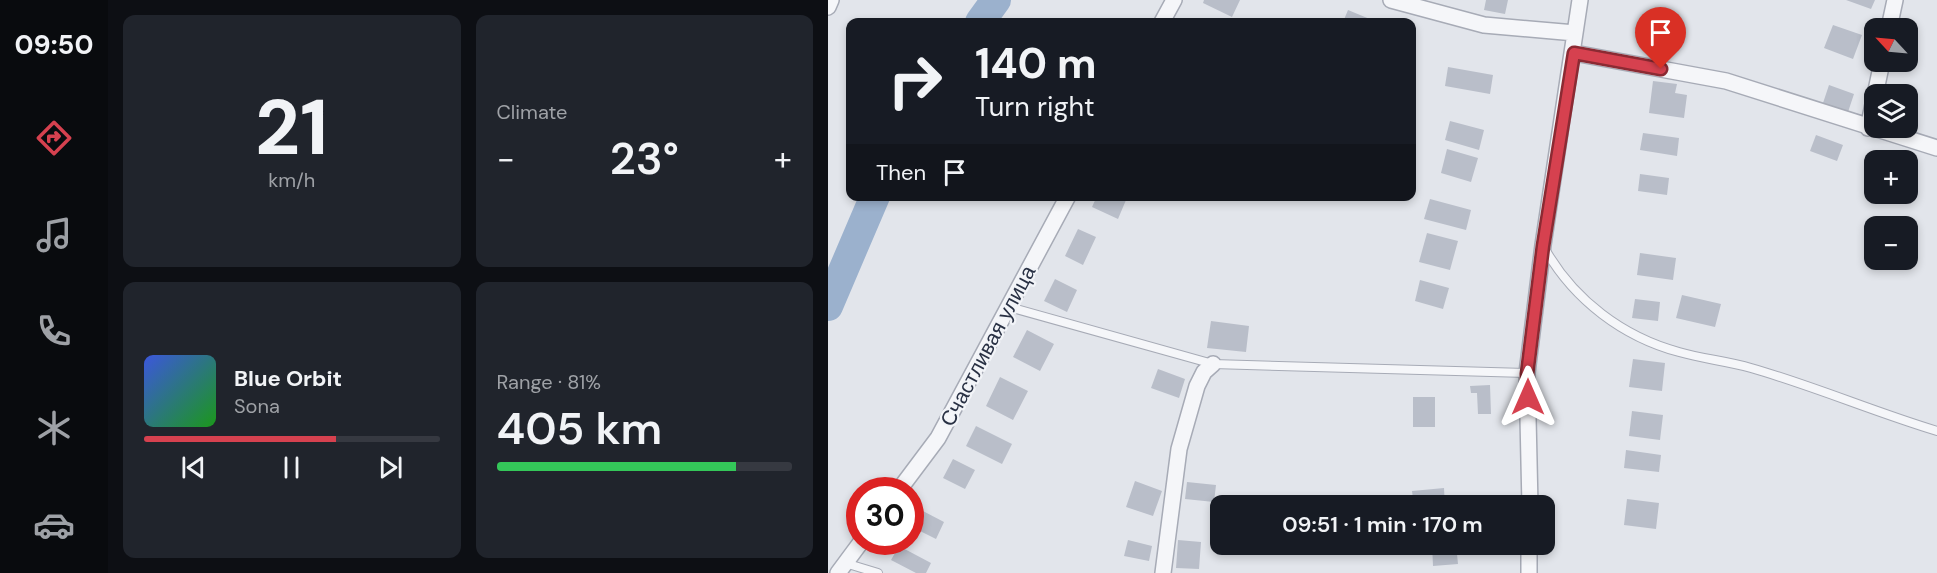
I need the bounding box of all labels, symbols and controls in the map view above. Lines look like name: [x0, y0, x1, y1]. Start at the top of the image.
pin: [1635, 7, 1686, 69]
icon: arrive: [1644, 16, 1677, 49]
north arrow: [1864, 18, 1918, 72]
map controls: [1864, 18, 1918, 270]
text: 09:50: [15, 27, 93, 62]
text: 140 m: [975, 36, 1097, 91]
icon: right: [876, 42, 954, 120]
text: 21: [255, 77, 328, 178]
button: layers: [1864, 84, 1918, 138]
text: Turn right: [975, 89, 1095, 124]
text: Climate: [497, 99, 567, 125]
icon: directions: [33, 117, 75, 159]
text: 23°: [610, 129, 679, 188]
text: −: [497, 137, 515, 180]
text: +: [774, 137, 792, 180]
button: +: [1864, 150, 1918, 204]
icon: arrive: [938, 156, 971, 189]
text: Then: [876, 158, 926, 187]
text: km/h: [268, 167, 315, 193]
icon: music: [33, 214, 75, 256]
button: −: [1864, 216, 1918, 270]
street label: Счастливая улица: [934, 260, 1042, 431]
icon: phone: [33, 310, 75, 352]
text: Blue Orbit: [234, 364, 342, 393]
position arrow: [1496, 365, 1560, 429]
text: Range · 81%: [497, 369, 601, 395]
text: Sona: [234, 393, 280, 419]
text: 405 km: [497, 399, 662, 458]
icon: climate: [33, 407, 75, 449]
icon: previous: [177, 451, 210, 484]
icon: pause: [275, 451, 308, 484]
icon: next: [374, 451, 407, 484]
speed limit sign: 30: [846, 477, 924, 555]
icon: car: [33, 504, 75, 546]
text: 09:51 · 1 min · 170 m: [1282, 510, 1483, 539]

